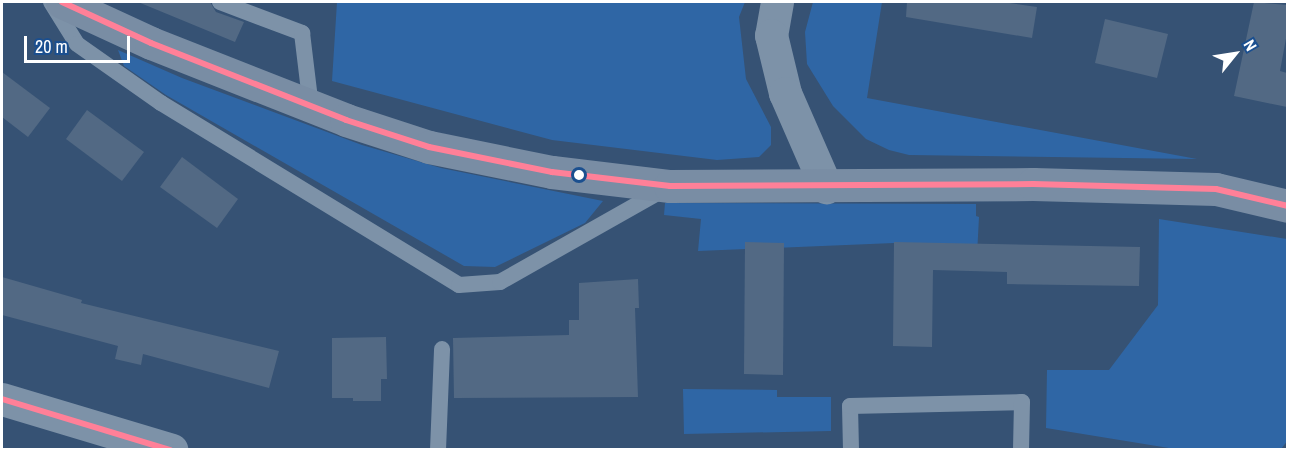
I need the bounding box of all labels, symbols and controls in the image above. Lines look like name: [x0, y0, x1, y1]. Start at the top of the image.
scale bar: [27, 24, 134, 62]
north arrow: [1205, 24, 1265, 84]
text: 20 m: [35, 34, 68, 59]
text: N: [1239, 35, 1262, 55]
unlabelled marker: [573, 169, 585, 181]

